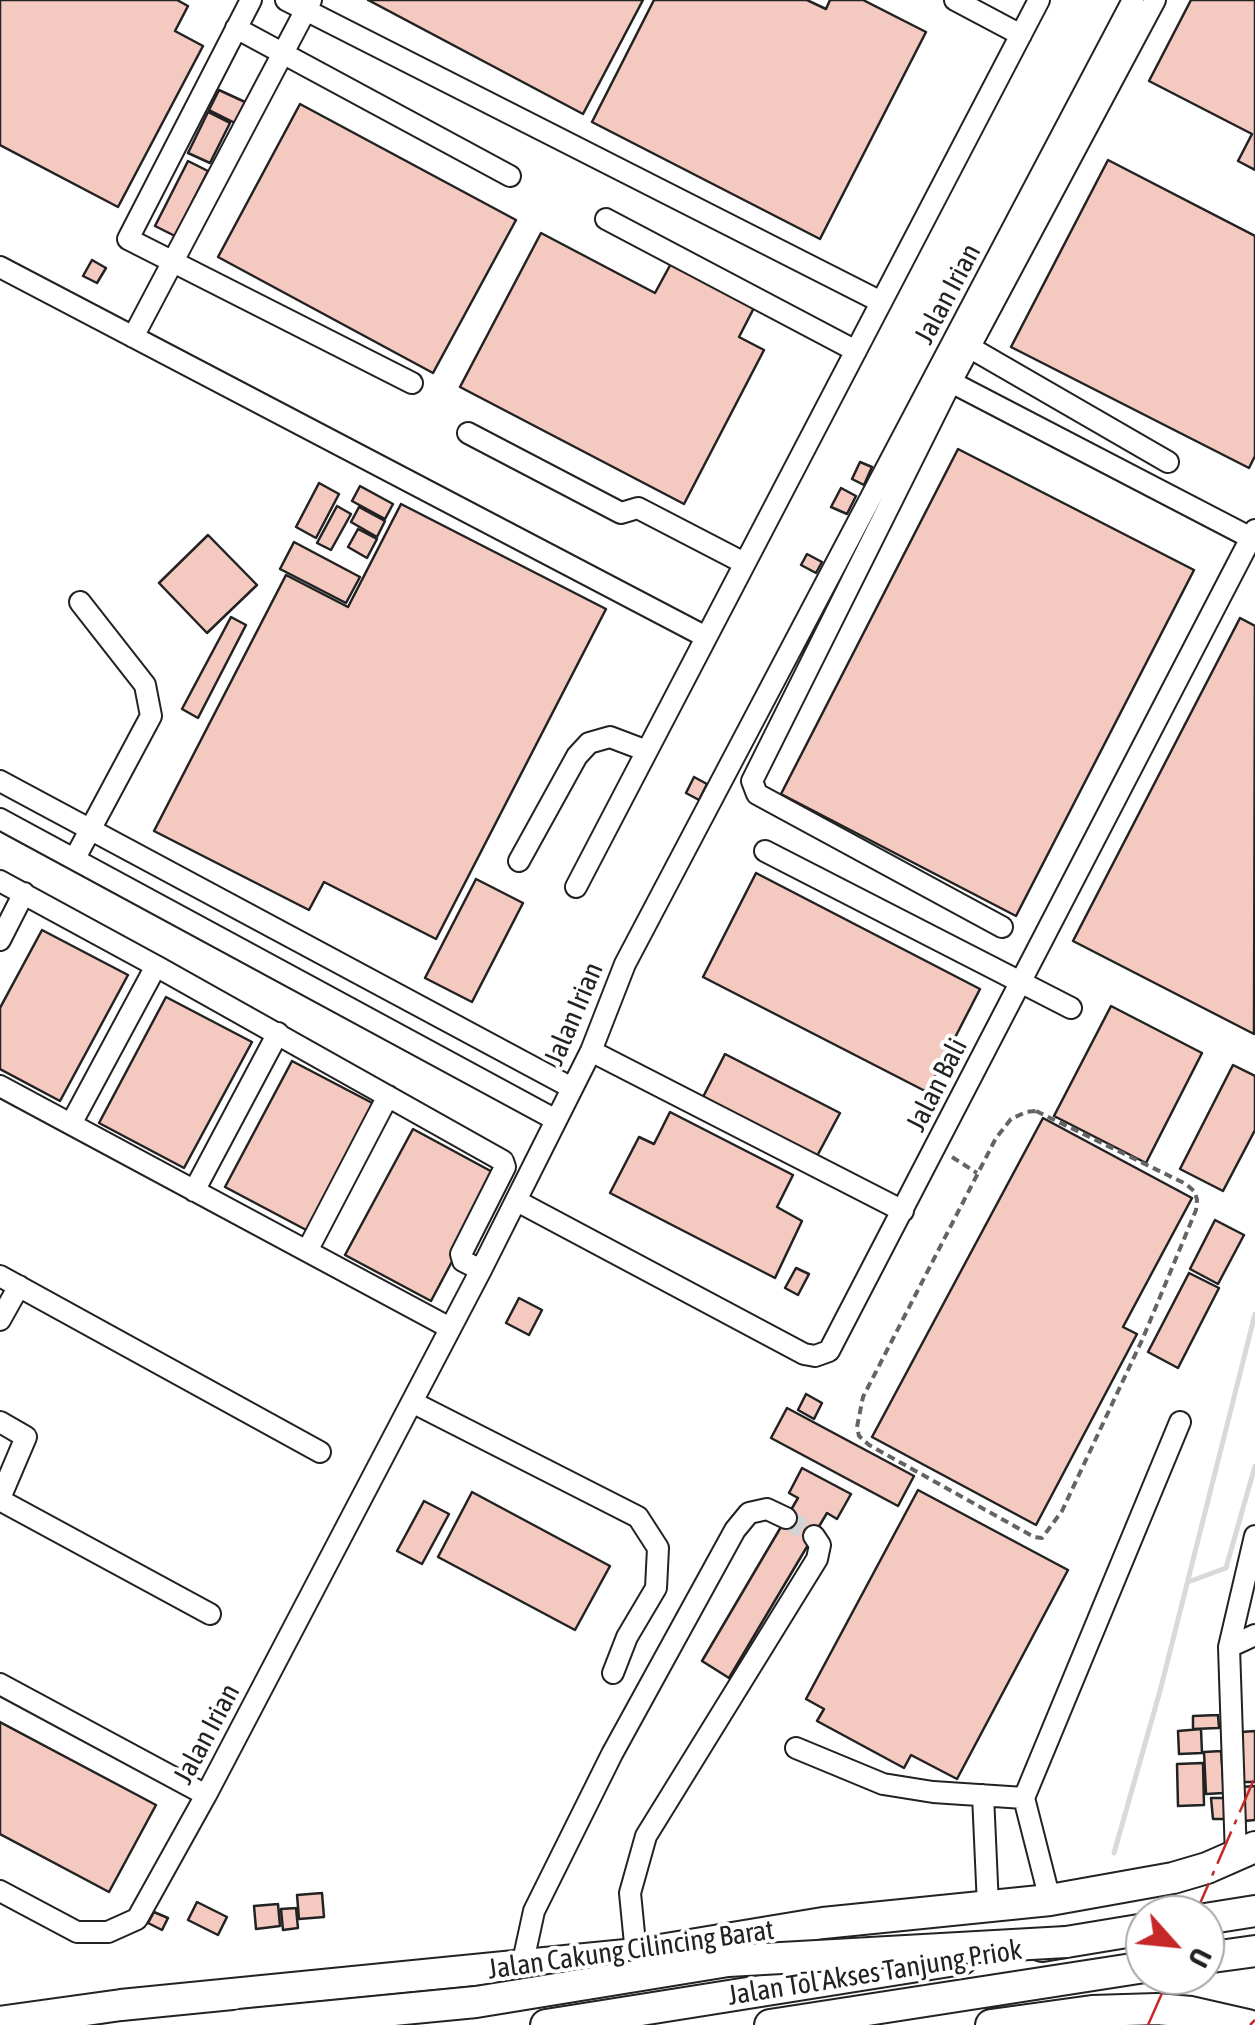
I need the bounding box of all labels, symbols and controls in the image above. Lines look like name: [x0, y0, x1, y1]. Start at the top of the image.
street label: Jalan Irian: [908, 238, 988, 350]
street label: Jalan Irian: [537, 958, 611, 1070]
street label: Jalan Bali: [899, 1033, 975, 1137]
street label: Jalan Irian: [167, 1678, 247, 1790]
north arrow: [1125, 1895, 1225, 1995]
street label: Jalan Cakung Cilincing Barat: [486, 1913, 776, 1987]
street label: Jalan Tol Akses Tanjung Priok: [725, 1933, 1025, 2013]
text: U: [1182, 1943, 1218, 1972]

